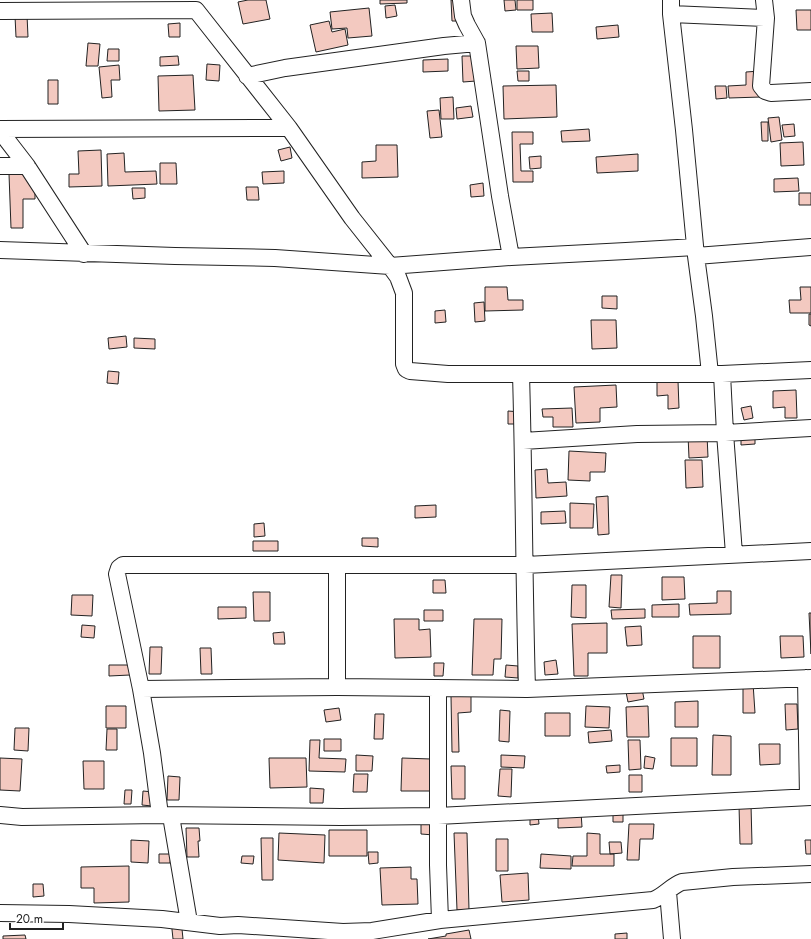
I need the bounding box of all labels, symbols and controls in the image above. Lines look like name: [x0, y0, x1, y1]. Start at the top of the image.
scale bar: [10, 905, 63, 931]
text: 20 m: [16, 910, 43, 928]

